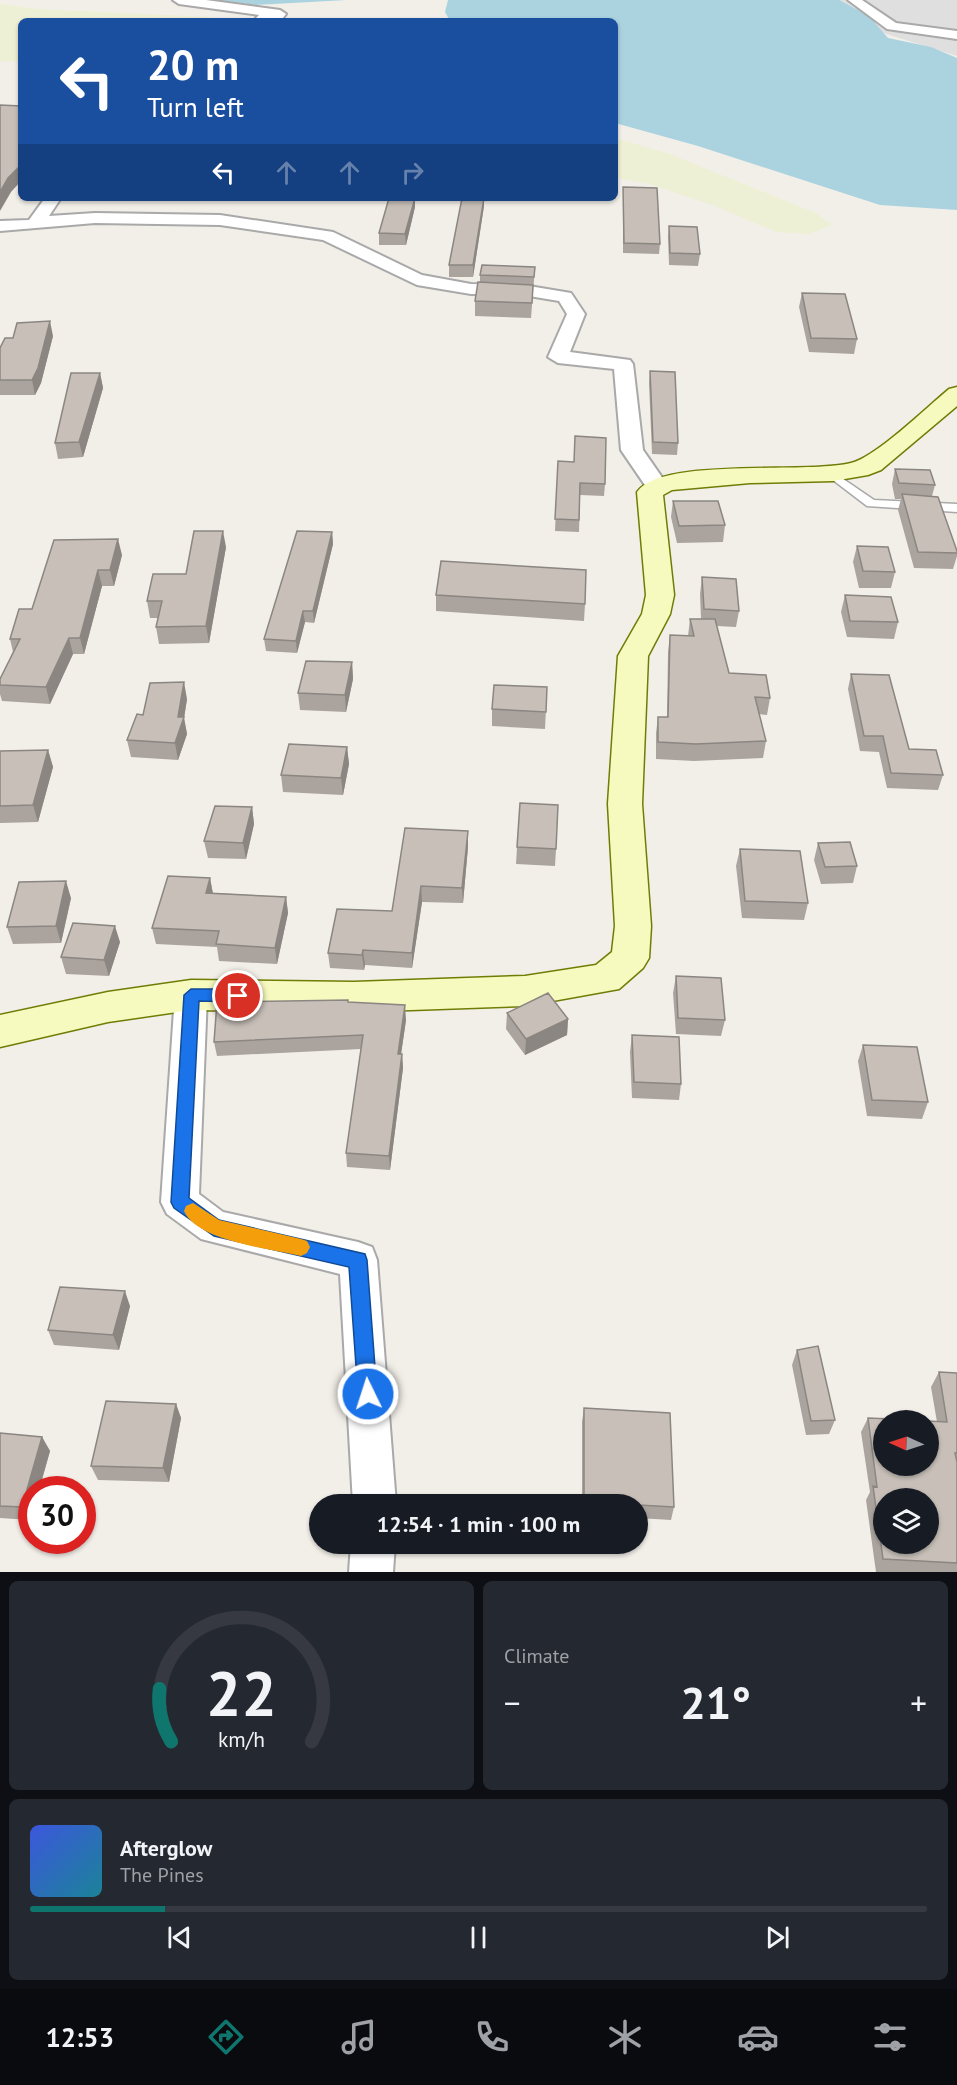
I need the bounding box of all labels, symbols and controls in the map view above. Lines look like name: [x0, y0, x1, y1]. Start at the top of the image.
text: 20 m: [147, 37, 239, 92]
icon: left: [48, 42, 126, 120]
text: Turn left: [147, 90, 244, 124]
icon: left: [207, 156, 240, 189]
icon: ahead: [270, 156, 303, 189]
icon: ahead: [333, 156, 366, 189]
icon: right: [396, 156, 429, 189]
pin: [212, 970, 263, 1021]
icon: arrive: [221, 979, 254, 1012]
position arrow: [336, 1362, 400, 1426]
north arrow: [873, 1410, 939, 1476]
map controls: [873, 1410, 939, 1554]
speed limit sign: 30: [18, 1476, 96, 1554]
button: layers: [873, 1488, 939, 1554]
text: 12:54 · 1 min · 100 m: [377, 1510, 580, 1538]
text: Climate: [504, 1643, 570, 1669]
text: 22: [206, 1652, 277, 1733]
text: 21°: [680, 1673, 751, 1731]
text: −: [504, 1681, 521, 1724]
text: +: [910, 1681, 927, 1724]
text: km/h: [218, 1726, 265, 1754]
text: Afterglow: [120, 1834, 212, 1862]
text: The Pines: [120, 1862, 204, 1888]
icon: previous: [163, 1921, 196, 1954]
icon: pause: [462, 1921, 495, 1954]
icon: next: [761, 1921, 794, 1954]
icon: directions: [205, 2016, 247, 2058]
icon: music: [338, 2016, 380, 2058]
icon: phone: [471, 2016, 513, 2058]
icon: climate: [604, 2016, 646, 2058]
icon: car: [737, 2016, 779, 2058]
icon: filters: [869, 2016, 911, 2058]
text: 12:53: [45, 2020, 114, 2054]

